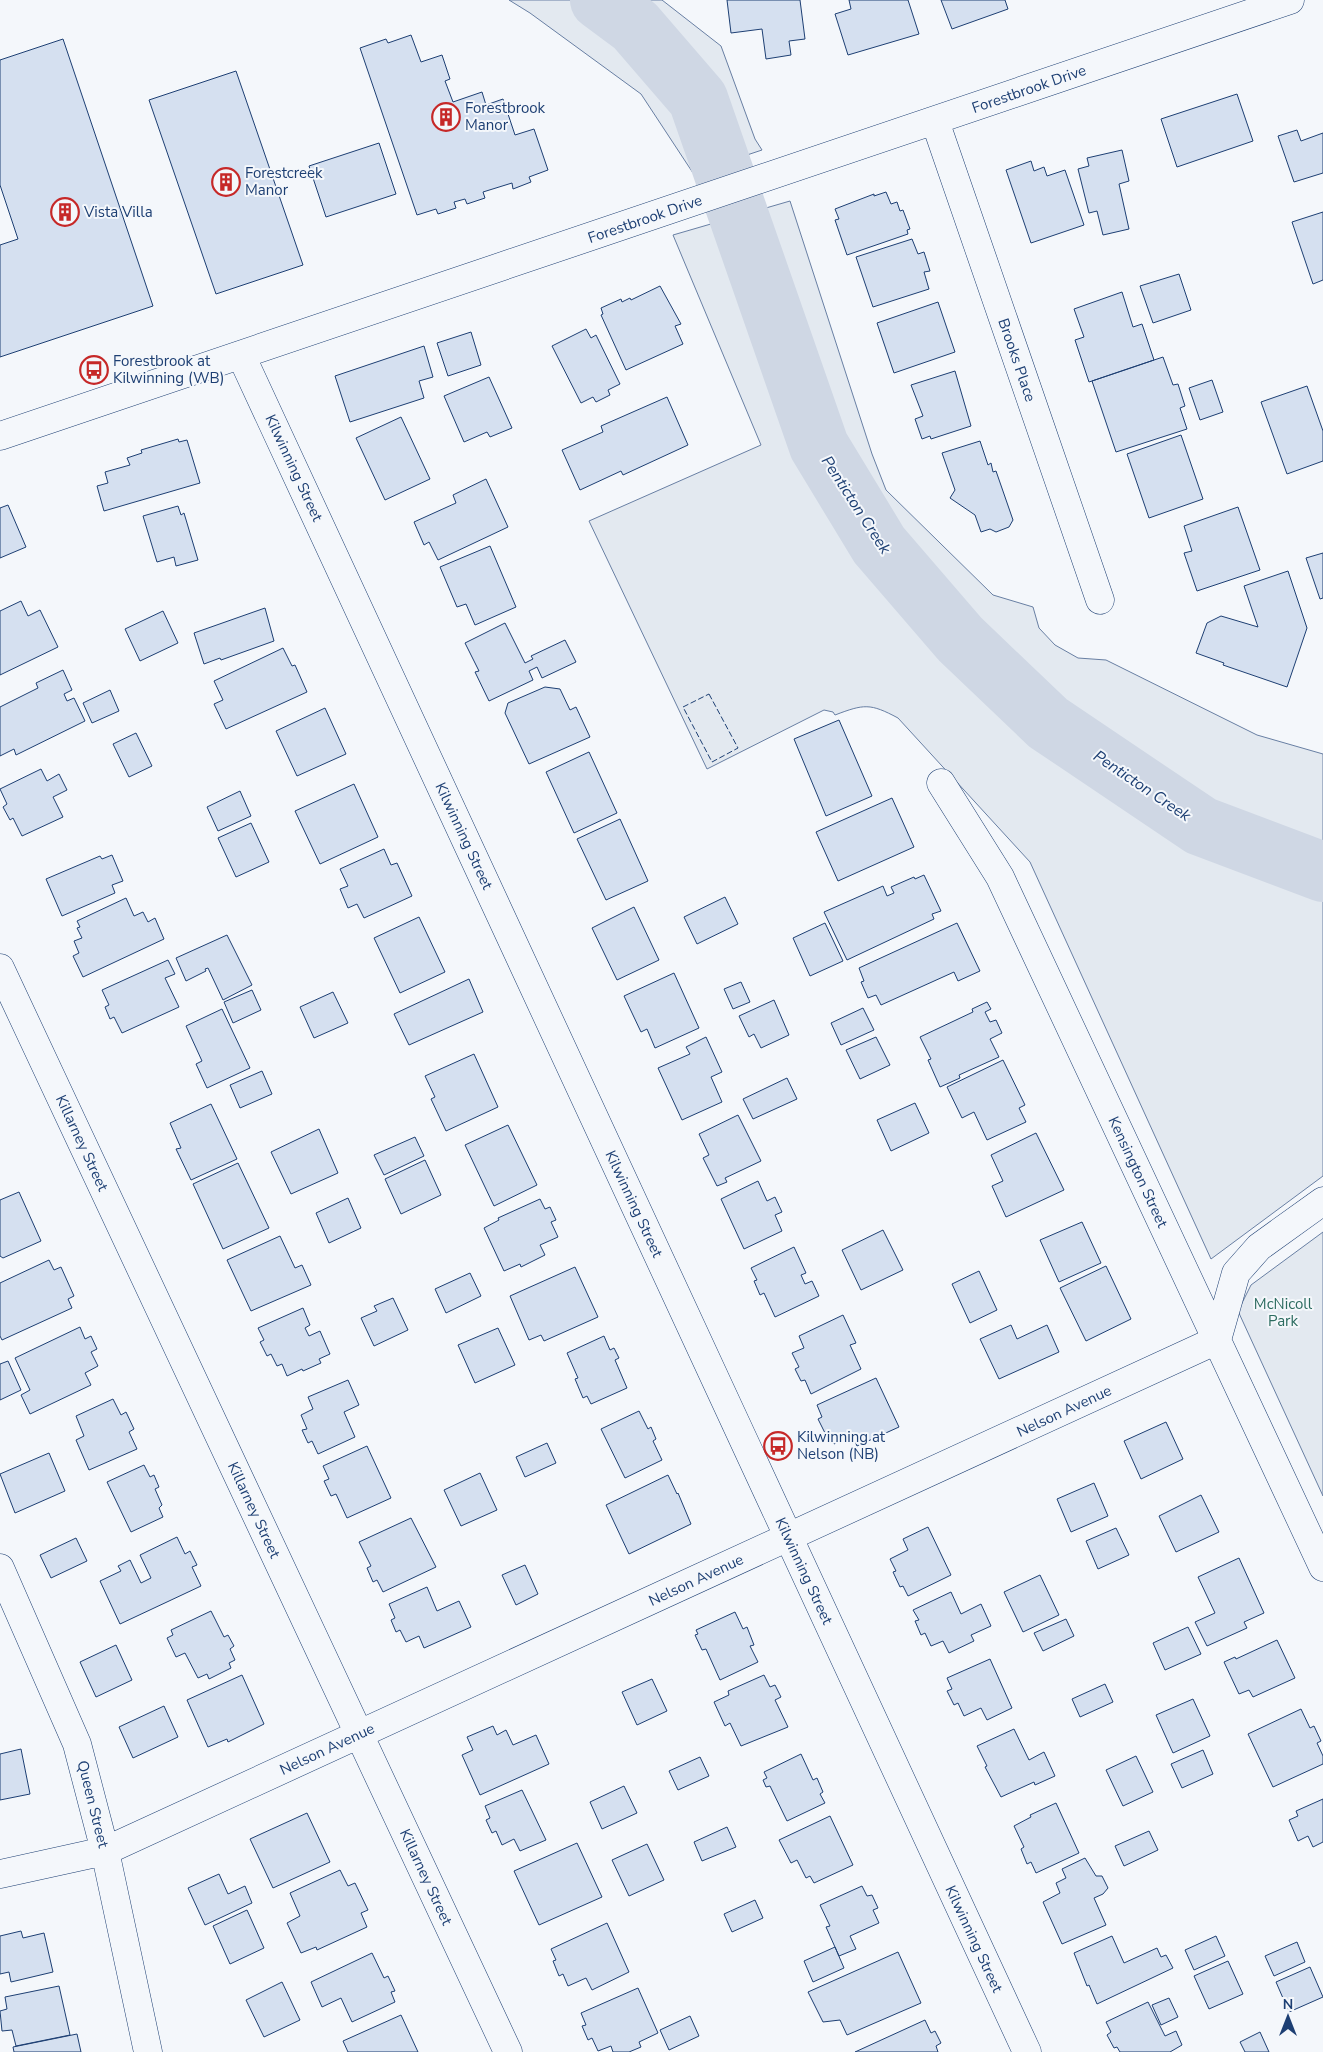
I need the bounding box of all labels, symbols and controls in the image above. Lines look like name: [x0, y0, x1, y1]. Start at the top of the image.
street label: Forestbrook Drive: [969, 60, 1089, 118]
place label: Forestbrook Manor: [465, 98, 546, 135]
building icon: Forestbrook Manor: [431, 102, 461, 132]
place label: Forestcreek Manor: [245, 163, 323, 200]
building icon: Forestcreek Manor: [211, 167, 241, 197]
street label: Forestbrook Drive: [585, 190, 705, 248]
building icon: Vista Villa: [50, 197, 80, 227]
place label: Vista Villa: [83, 202, 153, 222]
street label: Brooks Place: [993, 316, 1041, 404]
place label: Forestbrook at Kilwinning (WB): [113, 351, 225, 388]
bus stop icon: Forestbrook at Kilwinning (WB): [79, 355, 109, 385]
street label: Kilwinning Street: [260, 411, 328, 525]
water label: Penticton Creek: [816, 452, 897, 559]
water label: Penticton Creek: [1089, 745, 1196, 827]
street label: Kilwinning Street: [430, 779, 498, 893]
street label: Killarney Street: [51, 1092, 113, 1195]
street label: Kensington Street: [1103, 1113, 1173, 1232]
street label: Kilwinning Street: [600, 1147, 668, 1261]
park label: McNicoll Park: [1254, 1294, 1313, 1331]
street label: Nelson Avenue: [1013, 1380, 1115, 1442]
place label: Kilwinning at Nelson (NB): [797, 1427, 886, 1464]
bus stop icon: Kilwinning at Nelson (NB): [763, 1431, 793, 1461]
street label: Killarney Street: [223, 1459, 285, 1562]
street label: Kilwinning Street: [770, 1514, 838, 1628]
street label: Nelson Avenue: [645, 1549, 747, 1611]
street label: Nelson Avenue: [276, 1718, 378, 1780]
street label: Queen Street: [73, 1758, 114, 1850]
street label: Killarney Street: [395, 1826, 457, 1929]
street label: Kilwinning Street: [940, 1882, 1008, 1996]
north arrow: [1263, 1992, 1313, 2042]
text: N: [1283, 1995, 1293, 2014]

